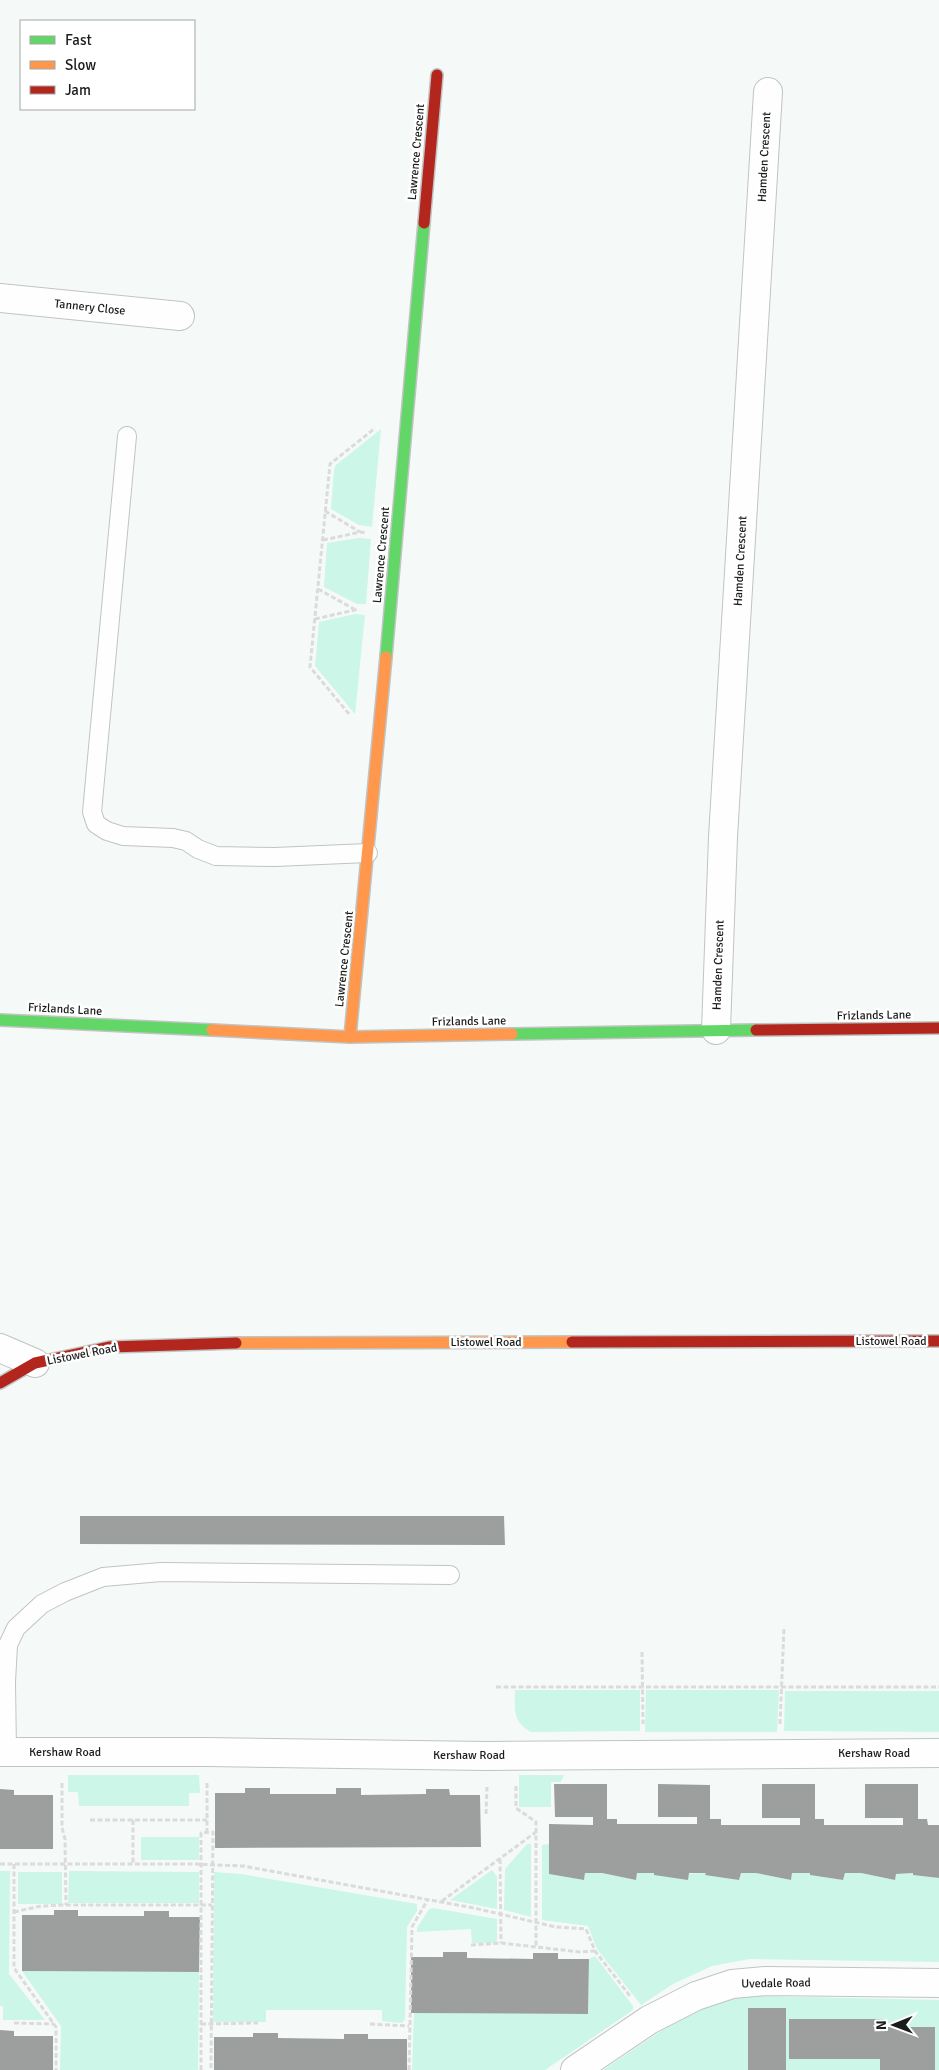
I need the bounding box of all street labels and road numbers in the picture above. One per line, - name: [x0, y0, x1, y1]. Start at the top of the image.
- street label: Lawrence Crescent: [405, 103, 428, 201]
- street label: Hamden Crescent: [755, 112, 774, 203]
- street label: Tannery Close: [54, 296, 126, 319]
- street label: Lawrence Crescent: [370, 506, 393, 604]
- street label: Hamden Crescent: [731, 516, 750, 607]
- street label: Lawrence Crescent: [332, 910, 357, 1008]
- street label: Hamden Crescent: [709, 920, 728, 1010]
- street label: Frizlands Lane: [27, 1000, 103, 1019]
- street label: Frizlands Lane: [837, 1007, 911, 1024]
- street label: Frizlands Lane: [432, 1013, 506, 1030]
- street label: Listowel Road: [855, 1334, 927, 1349]
- street label: Listowel Road: [450, 1335, 522, 1350]
- street label: Listowel Road: [46, 1340, 118, 1369]
- street label: Kershaw Road: [29, 1745, 101, 1760]
- street label: Kershaw Road: [838, 1746, 910, 1761]
- street label: Kershaw Road: [433, 1748, 505, 1763]
- street label: Uvedale Road: [741, 1975, 811, 1992]

